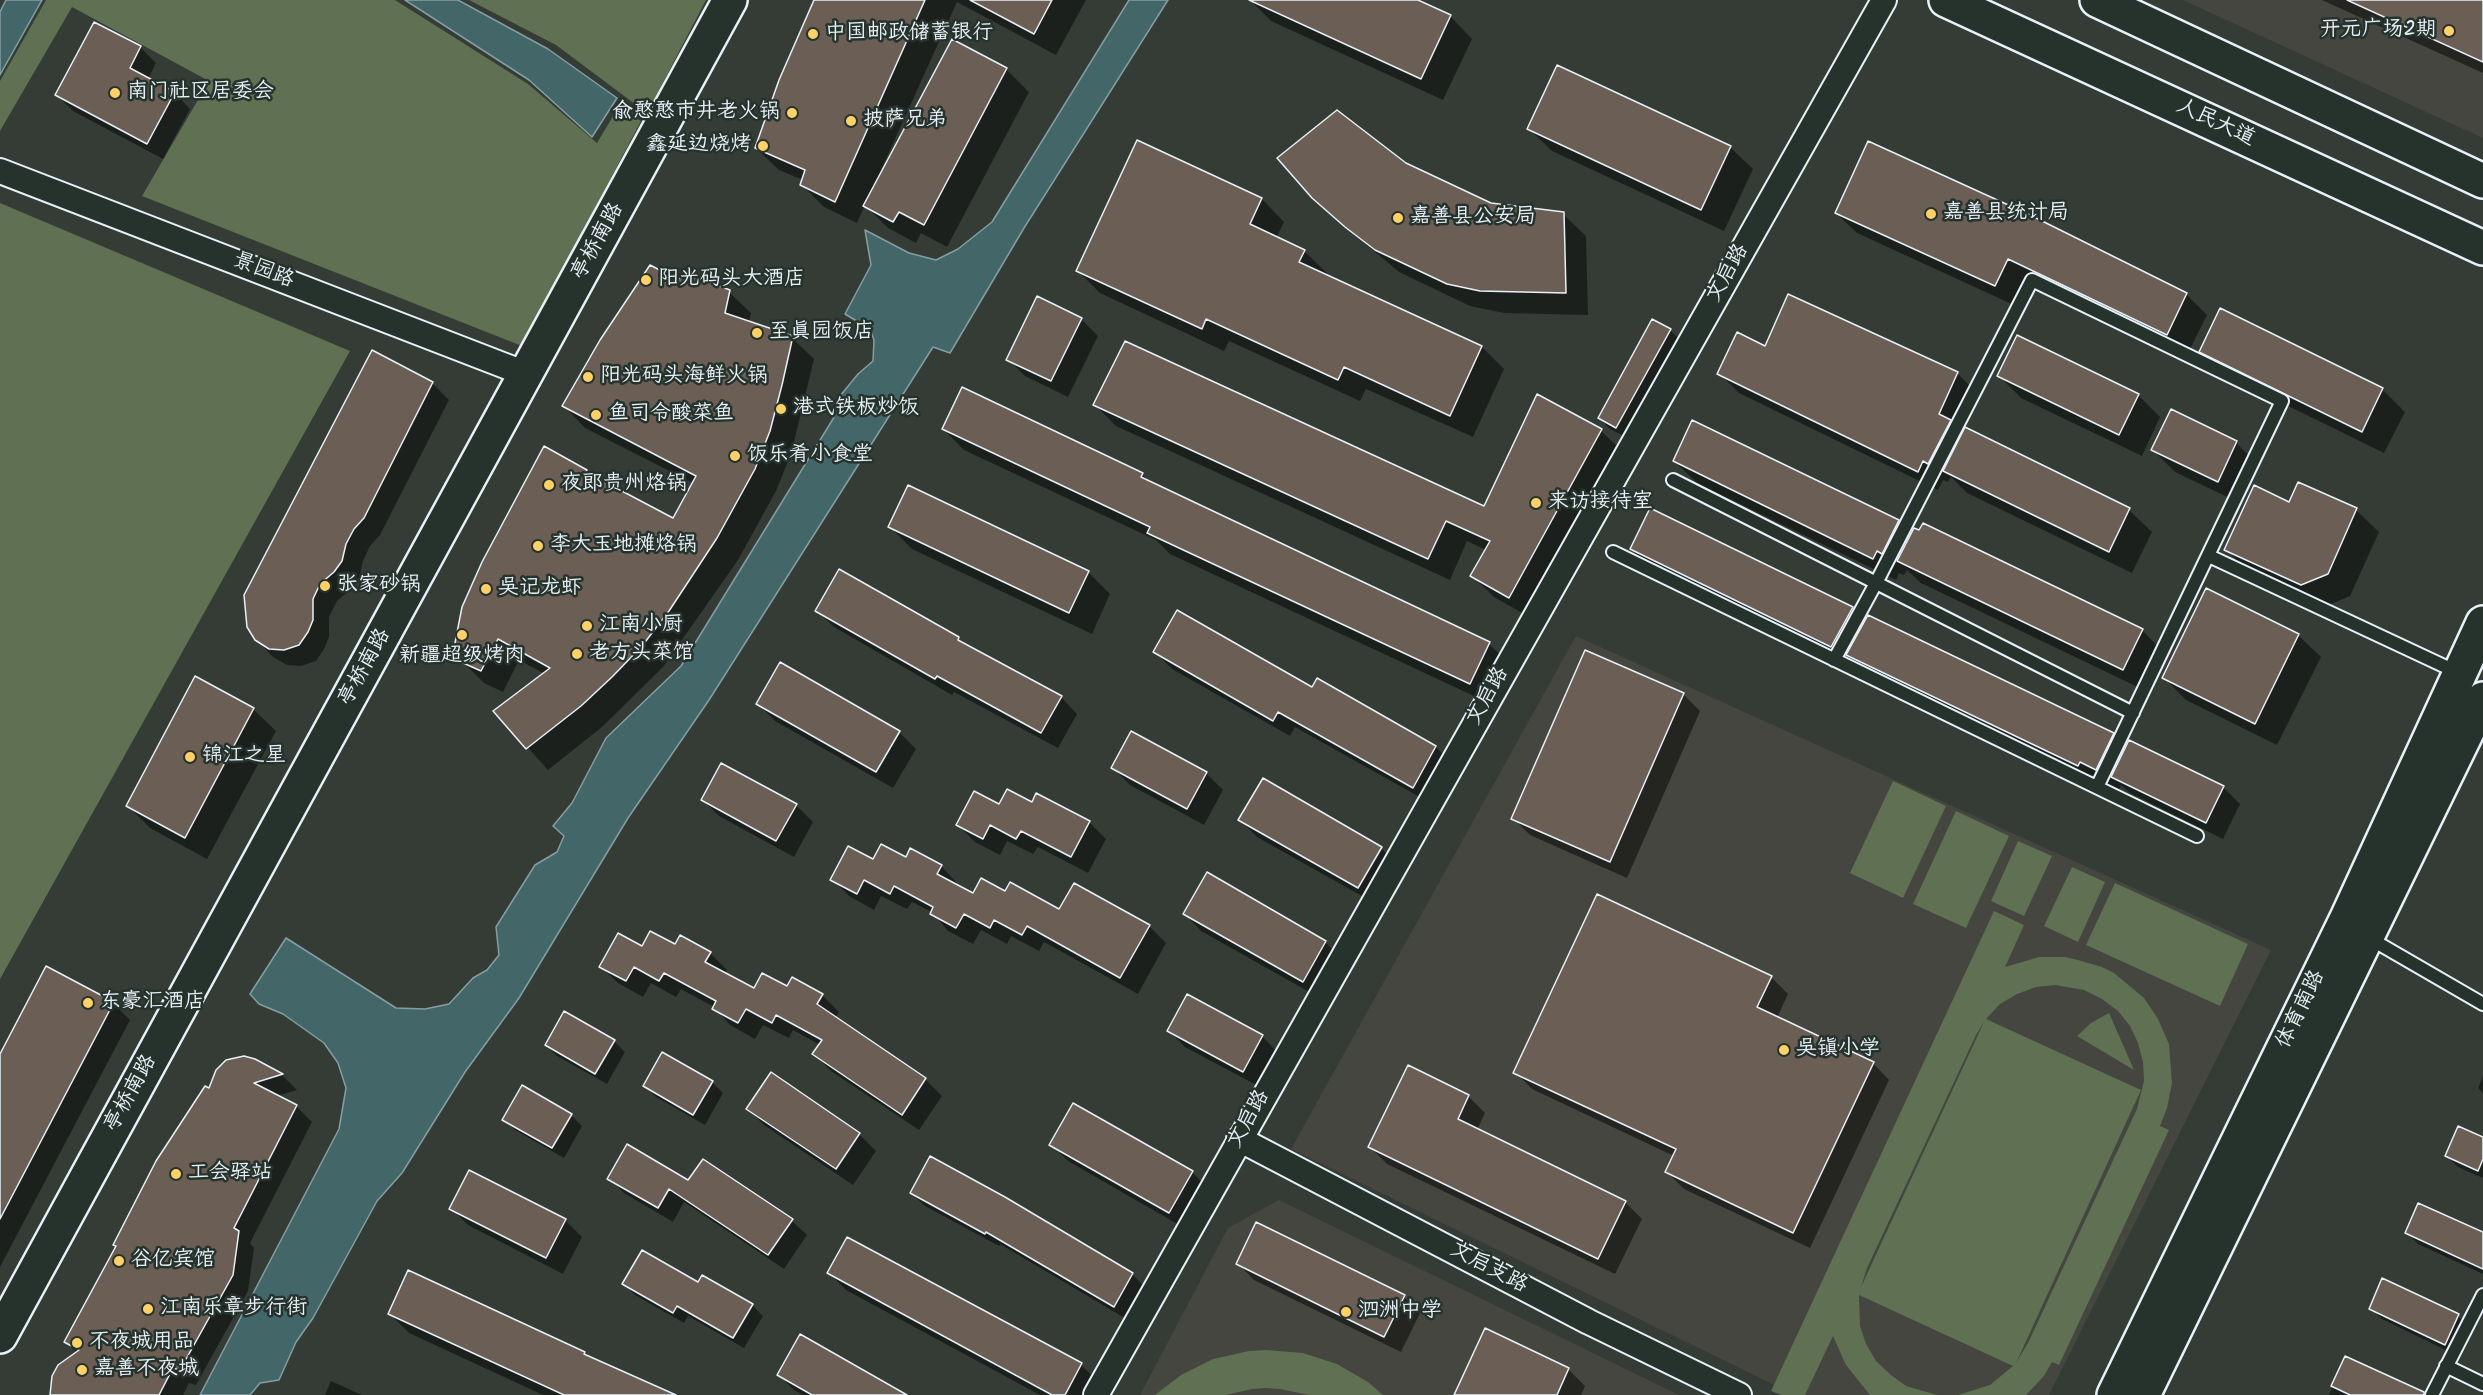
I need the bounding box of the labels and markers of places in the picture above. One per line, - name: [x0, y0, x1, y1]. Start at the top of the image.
- place label: 开元广场2期: [2320, 18, 2437, 44]
- place label: 中国邮政储蓄银行: [825, 21, 993, 47]
- marker: 开元广场2期: [2442, 24, 2456, 38]
- marker: 中国邮政储蓄银行: [806, 27, 820, 41]
- place label: 南门社区居委会: [127, 80, 274, 106]
- marker: 南门社区居委会: [108, 86, 122, 100]
- place label: 俞憨憨市井老火锅: [612, 100, 780, 126]
- marker: 俞憨憨市井老火锅: [785, 106, 799, 120]
- place label: 披萨兄弟: [863, 108, 947, 134]
- marker: 披萨兄弟: [844, 114, 858, 128]
- place label: 鑫延边烧烤: [646, 133, 751, 159]
- marker: 鑫延边烧烤: [756, 139, 770, 153]
- place label: 嘉善县统计局: [1943, 201, 2069, 227]
- place label: 嘉善县公安局: [1410, 205, 1536, 231]
- marker: 嘉善县统计局: [1924, 207, 1938, 221]
- marker: 嘉善县公安局: [1391, 211, 1405, 225]
- place label: 阳光码头大酒店: [658, 267, 805, 293]
- marker: 阳光码头大酒店: [639, 273, 653, 287]
- place label: 至真园饭店: [769, 320, 874, 346]
- marker: 至真园饭店: [750, 326, 764, 340]
- place label: 阳光码头海鲜火锅: [600, 364, 768, 390]
- marker: 阳光码头海鲜火锅: [581, 370, 595, 384]
- place label: 港式铁板炒饭: [793, 396, 919, 422]
- place label: 鱼司令酸菜鱼: [608, 402, 734, 428]
- marker: 港式铁板炒饭: [774, 402, 788, 416]
- marker: 鱼司令酸菜鱼: [589, 408, 603, 422]
- place label: 饭乐肴小食堂: [747, 443, 873, 469]
- marker: 饭乐肴小食堂: [728, 449, 742, 463]
- place label: 夜郎贵州烙锅: [561, 472, 687, 498]
- marker: 夜郎贵州烙锅: [542, 478, 556, 492]
- place label: 来访接待室: [1548, 490, 1653, 516]
- marker: 来访接待室: [1529, 496, 1543, 510]
- place label: 李大玉地摊烙锅: [550, 533, 697, 559]
- marker: 李大玉地摊烙锅: [531, 539, 545, 553]
- place label: 张家砂锅: [337, 573, 421, 599]
- place label: 吴记龙虾: [498, 576, 582, 602]
- marker: 张家砂锅: [318, 579, 332, 593]
- marker: 吴记龙虾: [479, 582, 493, 596]
- place label: 江南小厨: [599, 613, 683, 639]
- marker: 江南小厨: [580, 619, 594, 633]
- marker: 新疆超级烤肉: [455, 628, 469, 642]
- place label: 老方头菜馆: [589, 641, 694, 667]
- place label: 新疆超级烤肉: [399, 644, 525, 670]
- marker: 老方头菜馆: [570, 647, 584, 661]
- place label: 锦江之星: [202, 744, 286, 770]
- marker: 锦江之星: [183, 750, 197, 764]
- place label: 东豪汇酒店: [100, 990, 205, 1016]
- marker: 东豪汇酒店: [81, 996, 95, 1010]
- place label: 吴镇小学: [1796, 1037, 1880, 1063]
- marker: 吴镇小学: [1777, 1043, 1791, 1057]
- place label: 工会驿站: [188, 1161, 272, 1187]
- marker: 工会驿站: [169, 1167, 183, 1181]
- place label: 谷亿宾馆: [131, 1248, 215, 1274]
- marker: 谷亿宾馆: [112, 1254, 126, 1268]
- place label: 江南乐章步行街: [160, 1296, 307, 1322]
- place label: 泗洲中学: [1358, 1299, 1442, 1325]
- marker: 江南乐章步行街: [141, 1302, 155, 1316]
- marker: 泗洲中学: [1339, 1305, 1353, 1319]
- place label: 不夜城用品: [89, 1330, 194, 1356]
- marker: 不夜城用品: [70, 1336, 84, 1350]
- place label: 嘉善不夜城: [94, 1357, 199, 1383]
- marker: 嘉善不夜城: [75, 1363, 89, 1377]

